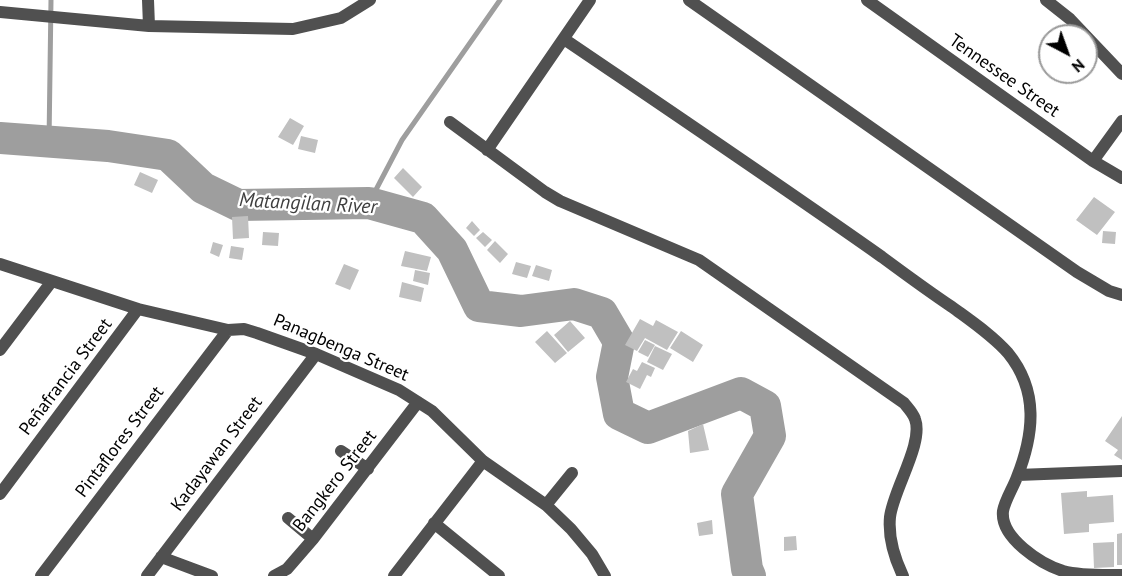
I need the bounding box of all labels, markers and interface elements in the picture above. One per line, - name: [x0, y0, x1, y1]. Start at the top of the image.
- north arrow: [1038, 24, 1098, 84]
- street label: Tennessee Street: [945, 30, 1063, 122]
- text: N: [1068, 55, 1089, 77]
- water label: Matangilan River: [238, 188, 378, 220]
- street label: Panagbenga Street: [270, 310, 412, 386]
- street label: Peñafrancia Street: [15, 314, 117, 440]
- street label: Pintaflores Street: [71, 382, 169, 502]
- street label: Kadayawan Street: [167, 392, 267, 516]
- street label: Bangkero Street: [289, 426, 381, 536]

